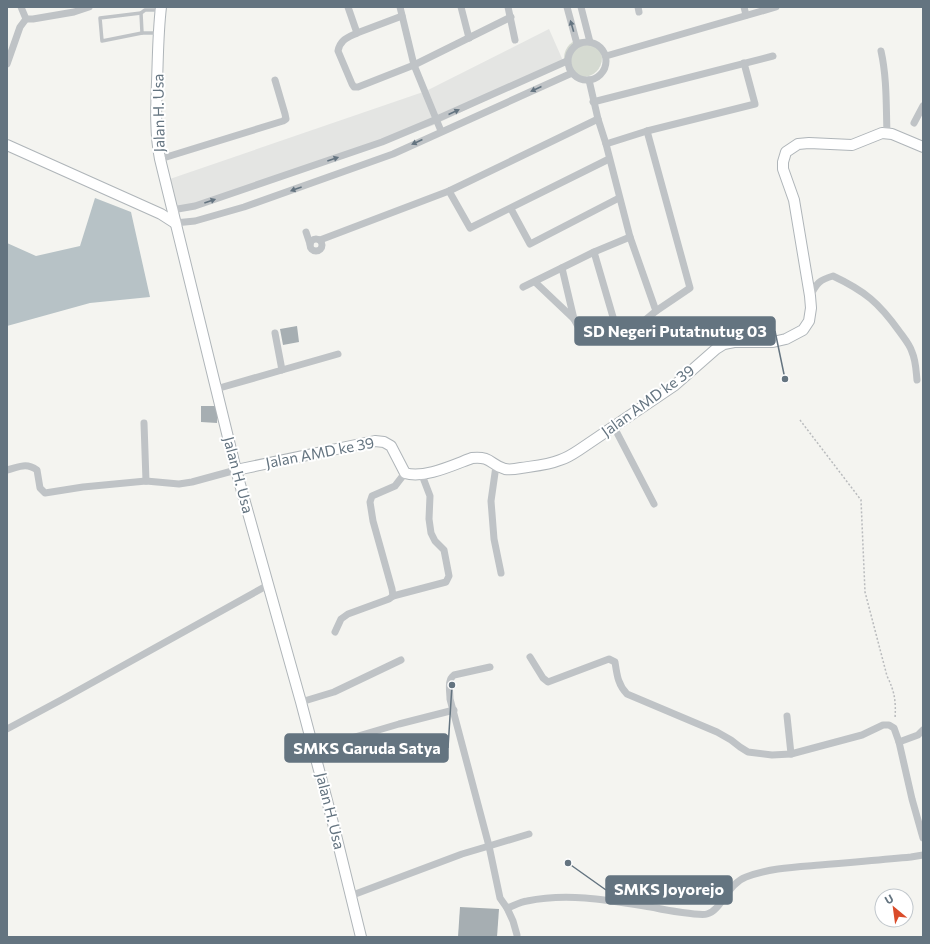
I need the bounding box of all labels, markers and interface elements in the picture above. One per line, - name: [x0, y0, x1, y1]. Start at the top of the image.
- one-way arrow: [569, 19, 575, 31]
- street label: Jalan H. Usa: [148, 74, 168, 152]
- one-way arrow: [530, 86, 542, 92]
- one-way arrow: [448, 109, 460, 115]
- one-way arrow: [412, 139, 423, 145]
- one-way arrow: [327, 155, 339, 161]
- one-way arrow: [290, 186, 302, 192]
- one-way arrow: [204, 197, 216, 203]
- callout: SD Negeri Putatnutug 03: [575, 317, 775, 345]
- text: SD Negeri Putatnutug 03: [583, 321, 767, 340]
- street label: Jalan AMD ke 39: [598, 361, 697, 440]
- street label: Jalan AMD ke 39: [264, 433, 376, 471]
- street label: Jalan H. Usa: [220, 434, 258, 515]
- callout: SMKS Garuda Satya: [285, 734, 448, 762]
- text: SMKS Garuda Satya: [293, 738, 441, 757]
- street label: Jalan H. Usa: [313, 770, 349, 851]
- callout: SMKS Joyorejo: [606, 876, 732, 904]
- text: SMKS Joyorejo: [614, 879, 724, 898]
- north arrow: [874, 888, 914, 928]
- text: U: [882, 891, 896, 906]

